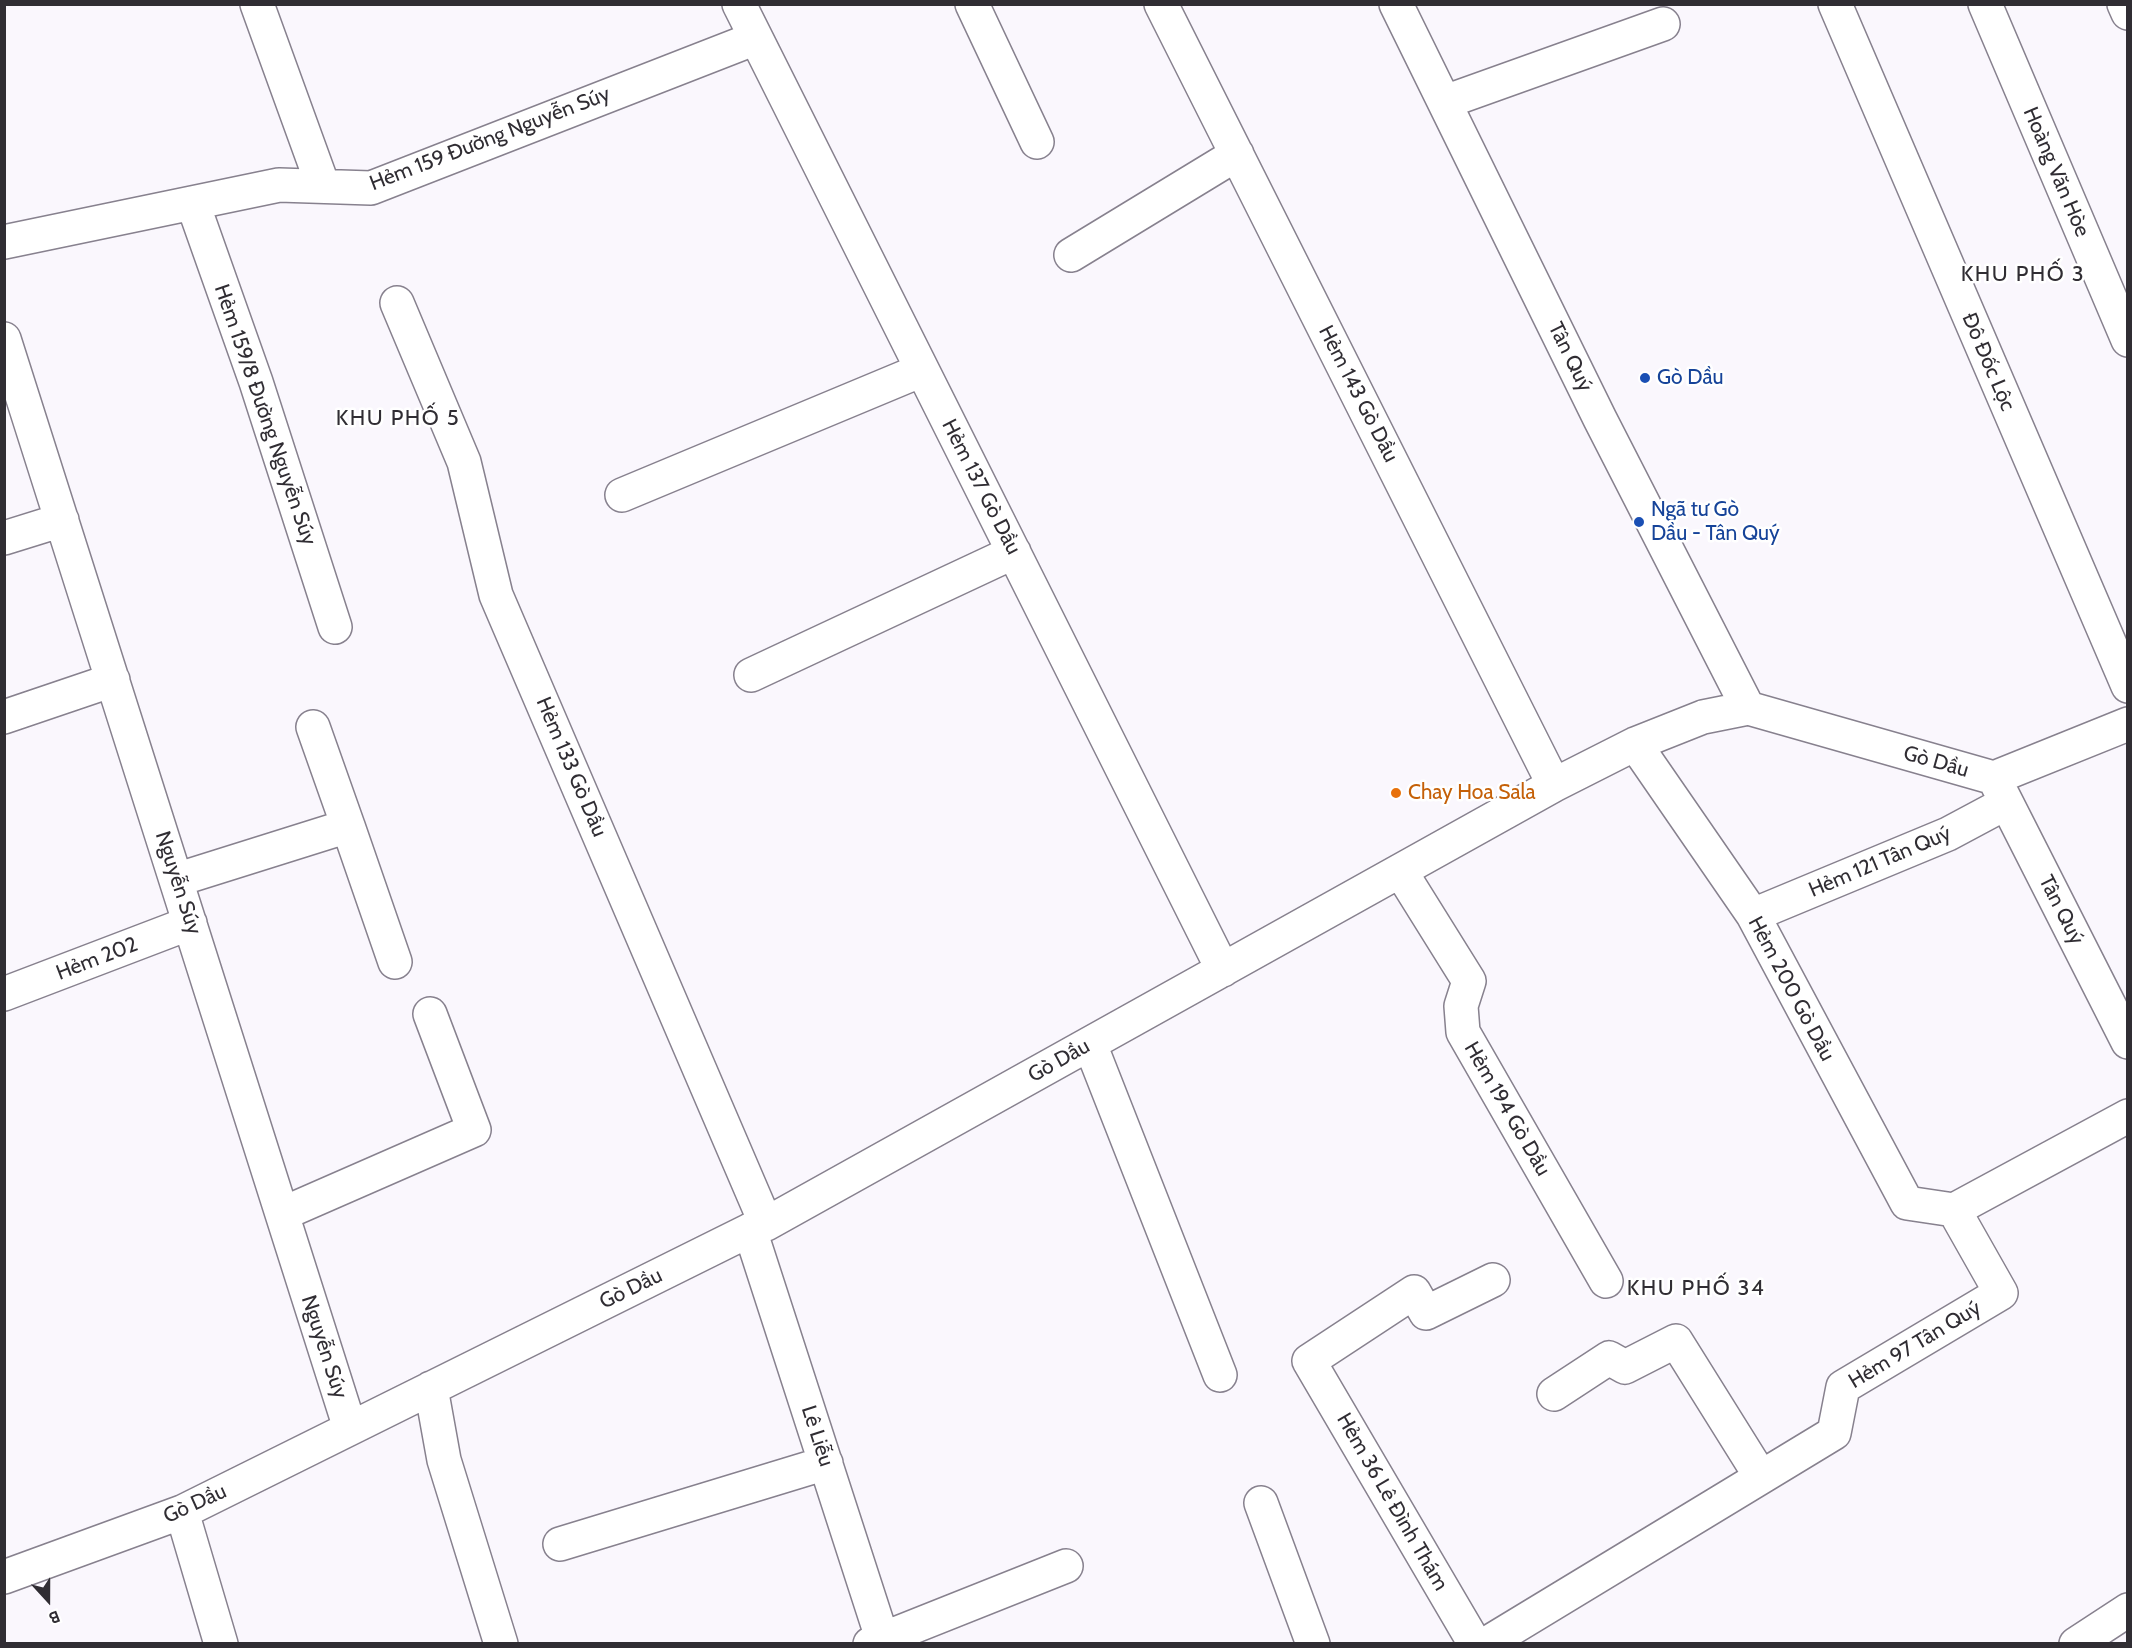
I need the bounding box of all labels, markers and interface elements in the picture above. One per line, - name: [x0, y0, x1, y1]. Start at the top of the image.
- street label: Hẻm 159 Đường Nguyễn Súy: [366, 81, 614, 197]
- street label: Hoàng Văn Hòe: [2017, 103, 2095, 241]
- district label: KHU PHỐ 3: [1961, 262, 2085, 288]
- street label: Hẻm 159/8 Đường Nguyễn Súy: [208, 281, 322, 549]
- street label: Đô Đốc Lộc: [1956, 309, 2020, 415]
- street label: Tân Quý: [1542, 318, 1598, 396]
- street label: Hẻm 143 Gò Dầu: [1313, 321, 1403, 467]
- place label: Gò Dầu: [1657, 365, 1723, 391]
- marker: Gò Dầu: [1638, 371, 1652, 385]
- district label: KHU PHỐ 5: [336, 406, 460, 432]
- street label: Hẻm 137 Gò Dầu: [936, 415, 1026, 559]
- place label: Ngã tư Gò Dầu - Tân Quý: [1651, 497, 1780, 547]
- marker: Ngã tư Gò Dầu - Tân Quý: [1632, 515, 1646, 529]
- street label: Hẻm 133 Gò Dầu: [530, 693, 612, 841]
- street label: Gò Dầu: [1901, 741, 1971, 783]
- place label: Chay Hoa Sala: [1408, 780, 1536, 806]
- marker: Chay Hoa Sala: [1389, 786, 1403, 800]
- street label: Hẻm 121 Tân Quý: [1805, 821, 1955, 903]
- street label: Nguyễn Súy: [149, 828, 207, 938]
- street label: Tân Quý: [2033, 871, 2089, 949]
- street label: Hẻm 200 Gò Dầu: [1742, 912, 1840, 1066]
- street label: Hẻm 202: [53, 932, 141, 986]
- street label: Gò Dầu: [1024, 1034, 1094, 1088]
- street label: Hẻm 194 Gò Dầu: [1458, 1038, 1556, 1180]
- street label: Gò Dầu: [596, 1263, 666, 1315]
- district label: KHU PHỐ 34: [1627, 1276, 1765, 1302]
- street label: Nguyễn Súy: [295, 1292, 353, 1402]
- street label: Hẻm 97 Tân Quý: [1844, 1296, 1986, 1394]
- street label: Lê Liễu: [795, 1402, 839, 1470]
- street label: Hẻm 36 Lê Đình Thám: [1331, 1409, 1453, 1595]
- street label: Gò Dầu: [160, 1479, 230, 1529]
- north arrow: [18, 1570, 78, 1630]
- text: B: [47, 1607, 63, 1628]

